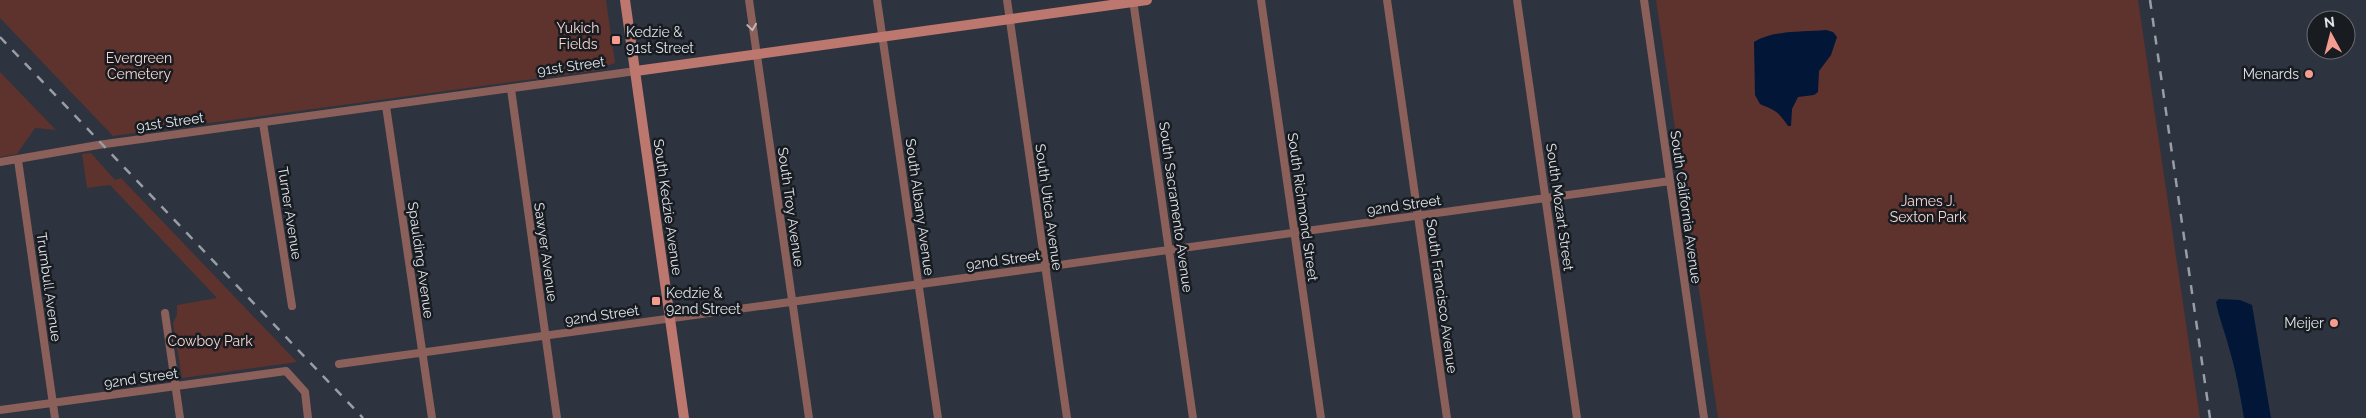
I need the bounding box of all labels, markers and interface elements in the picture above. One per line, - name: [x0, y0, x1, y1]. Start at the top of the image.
- north arrow: [2306, 10, 2356, 60]
- text: N: [2323, 14, 2336, 31]
- park label: Yukich Fields: [557, 20, 599, 52]
- one-way arrow: [747, 23, 757, 31]
- place label: Kedzie & 91st Street: [626, 24, 694, 56]
- marker: Kedzie & 91st Street: [610, 34, 622, 46]
- park label: Evergreen Cemetery: [106, 50, 172, 82]
- street label: 91st Street: [536, 53, 606, 79]
- place label: Menards: [2243, 66, 2299, 82]
- marker: Menards: [2303, 68, 2315, 80]
- street label: 91st Street: [135, 109, 205, 135]
- street label: South Sacramento Avenue: [1156, 121, 1196, 293]
- street label: South California Avenue: [1667, 129, 1705, 285]
- street label: South Richmond Street: [1285, 132, 1321, 283]
- street label: South Albany Avenue: [902, 137, 938, 277]
- street label: South Kedzie Avenue: [651, 138, 685, 276]
- street label: South Mozart Street: [1543, 142, 1577, 272]
- street label: South Utica Avenue: [1032, 143, 1066, 271]
- street label: South Troy Avenue: [775, 146, 807, 268]
- street label: Turner Avenue: [275, 165, 305, 261]
- street label: 92nd Street: [1366, 192, 1442, 218]
- park label: James J. Sexton Park: [1890, 193, 1967, 225]
- street label: Spaulding Avenue: [405, 201, 437, 319]
- street label: Sawyer Avenue: [531, 202, 561, 302]
- street label: South Francisco Avenue: [1423, 218, 1461, 374]
- street label: Trumbull Avenue: [33, 232, 65, 342]
- street label: 92nd Street: [965, 247, 1041, 273]
- place label: Kedzie & 92nd Street: [666, 285, 741, 317]
- marker: Kedzie & 92nd Street: [650, 295, 662, 307]
- street label: 92nd Street: [564, 302, 640, 328]
- place label: Meijer: [2284, 315, 2324, 331]
- marker: Meijer: [2328, 317, 2340, 329]
- park label: Cowboy Park: [167, 333, 253, 349]
- street label: 92nd Street: [103, 365, 179, 391]

